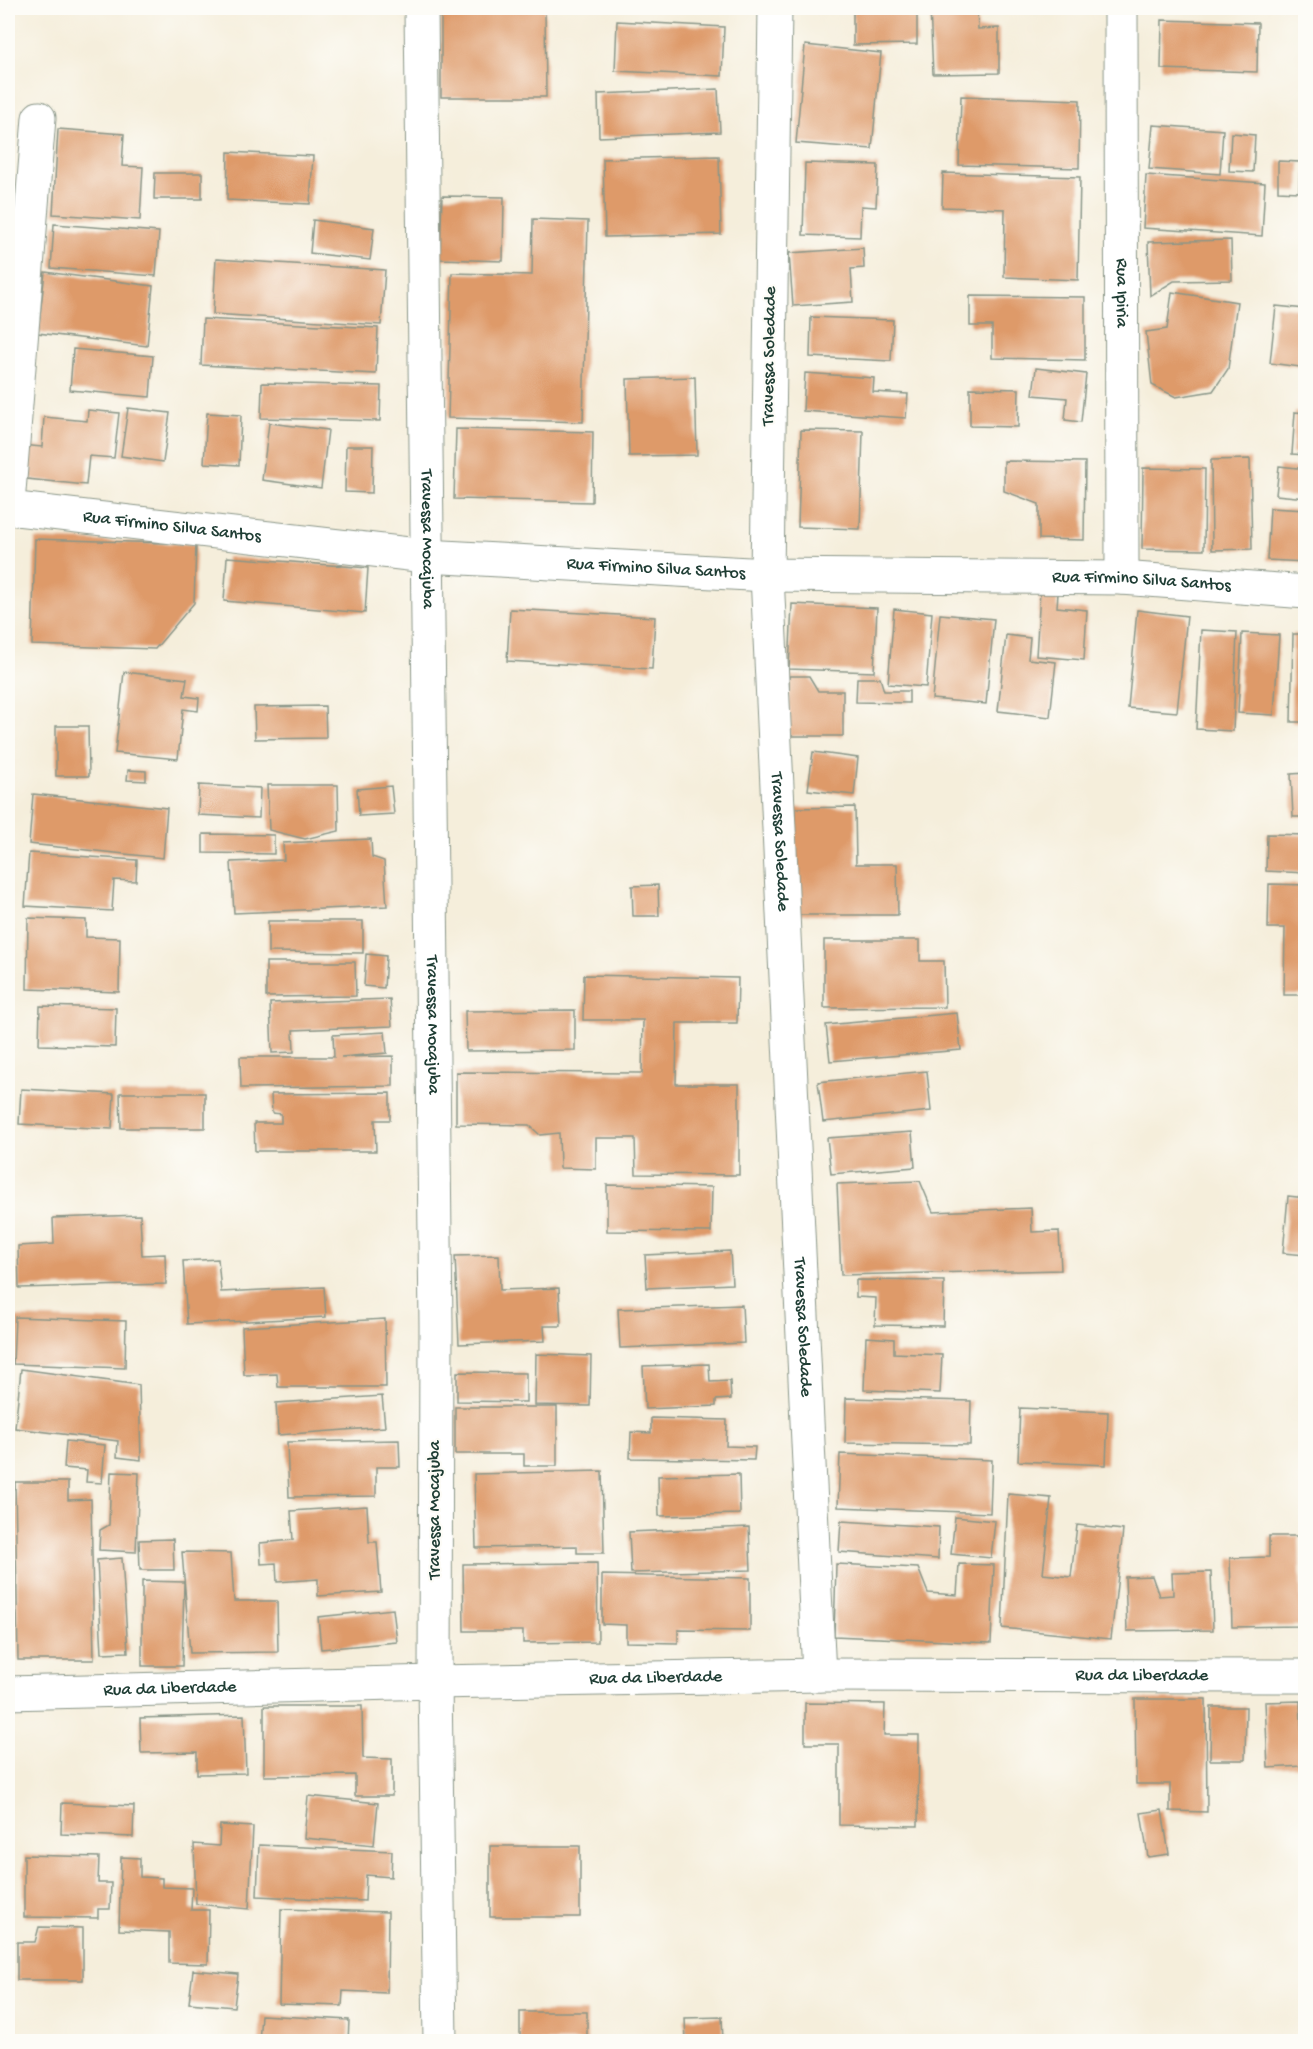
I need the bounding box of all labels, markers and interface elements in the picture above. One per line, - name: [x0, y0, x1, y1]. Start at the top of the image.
- street label: Rua Ipiria: [1111, 258, 1132, 329]
- street label: Travessa Soledade: [758, 285, 782, 427]
- street label: Travessa Mocajuba: [416, 468, 438, 610]
- street label: Rua Firmino Silva Santos: [82, 506, 264, 548]
- street label: Rua Firmino Silva Santos: [566, 553, 747, 584]
- street label: Rua Firmino Silva Santos: [1052, 567, 1233, 597]
- street label: Travessa Soledade: [766, 771, 793, 912]
- street label: Travessa Mocajuba: [421, 954, 444, 1096]
- street label: Travessa Soledade: [789, 1256, 816, 1398]
- street label: Travessa Mocajuba: [425, 1439, 446, 1581]
- street label: Rua da Liberdade: [1075, 1665, 1209, 1686]
- street label: Rua da Liberdade: [589, 1666, 723, 1690]
- street label: Rua da Liberdade: [103, 1677, 237, 1701]

